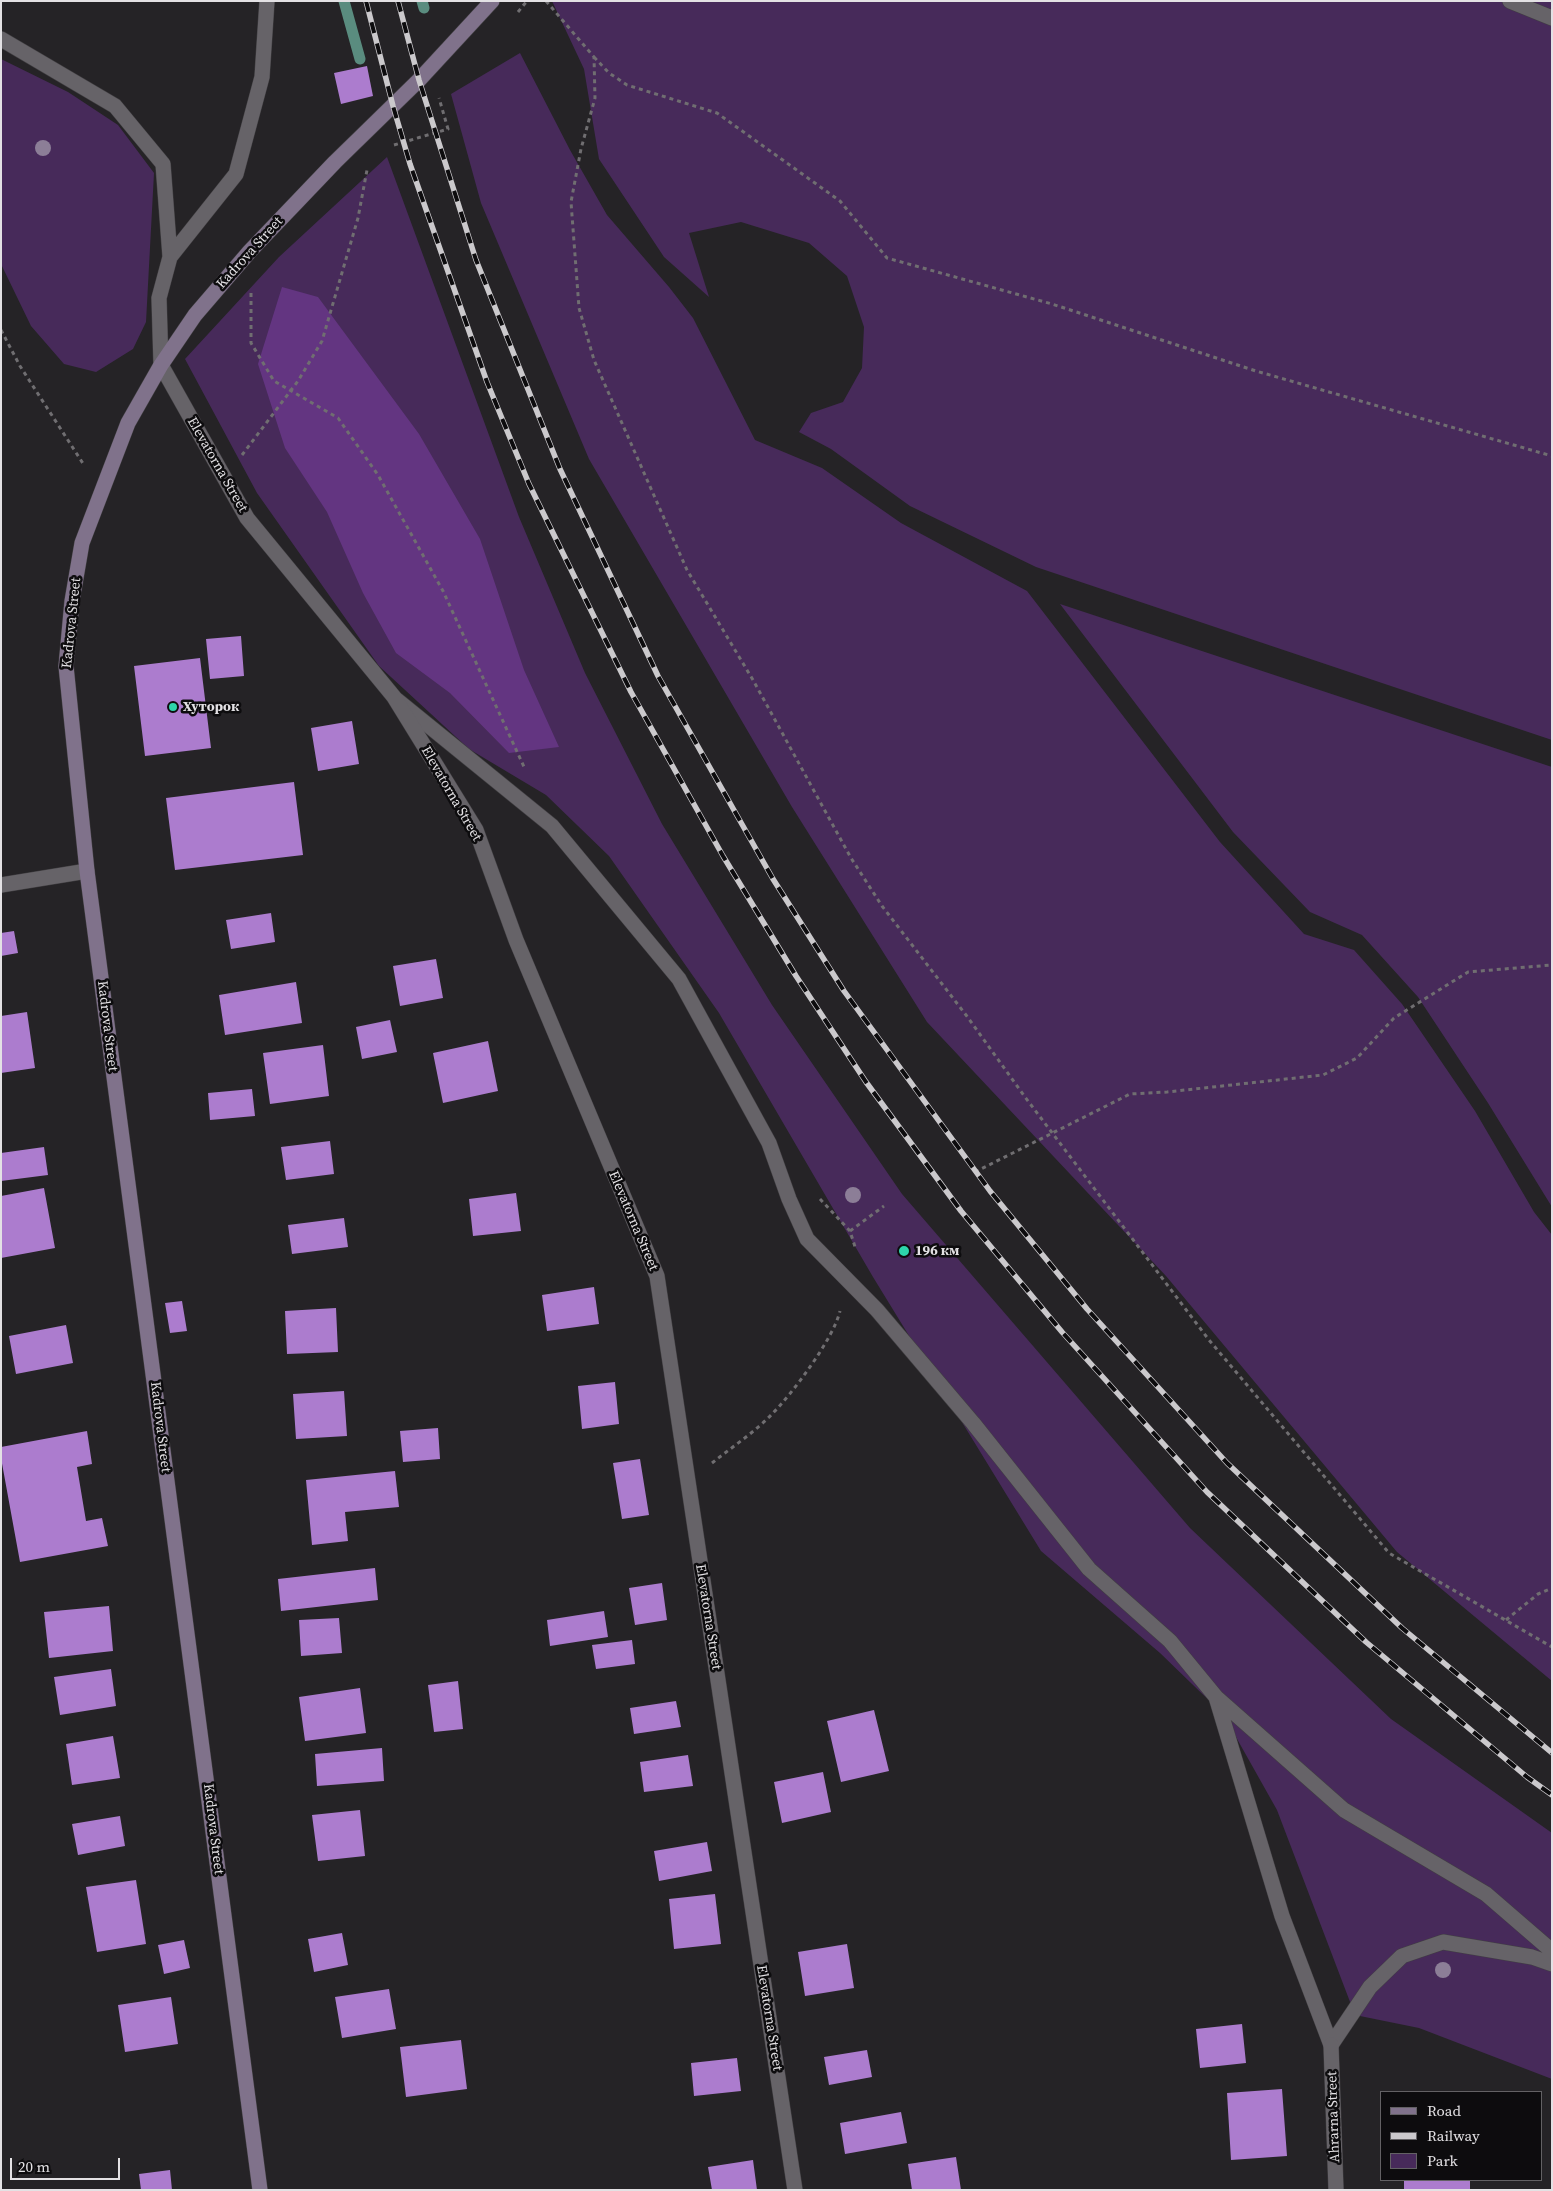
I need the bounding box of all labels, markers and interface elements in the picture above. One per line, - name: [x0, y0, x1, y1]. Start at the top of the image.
- street label: Kadrova Street: [213, 214, 287, 292]
- street label: Elevatorna Street: [183, 415, 251, 515]
- street label: Kadrova Street: [59, 577, 85, 669]
- place label: Хуторок: [183, 699, 239, 715]
- marker: Хуторок: [167, 701, 179, 713]
- street label: Elevatorna Street: [417, 744, 485, 844]
- street label: Kadrova Street: [93, 980, 121, 1072]
- street label: Elevatorna Street: [604, 1169, 662, 1273]
- place label: 196 км: [915, 1243, 959, 1259]
- marker: 196 км: [897, 1244, 911, 1258]
- street label: Kadrova Street: [146, 1381, 174, 1473]
- street label: Elevatorna Street: [691, 1563, 725, 1671]
- street label: Kadrova Street: [199, 1783, 227, 1875]
- street label: Elevatorna Street: [752, 1964, 786, 2072]
- street label: Ahrarna Street: [1324, 2071, 1344, 2163]
- legend: [1380, 2091, 1543, 2181]
- text: Road: [1427, 2100, 1461, 2121]
- text: Railway: [1427, 2125, 1480, 2146]
- scale bar: [12, 2148, 122, 2180]
- text: Park: [1427, 2150, 1458, 2171]
- text: 20 m: [18, 2156, 50, 2177]

